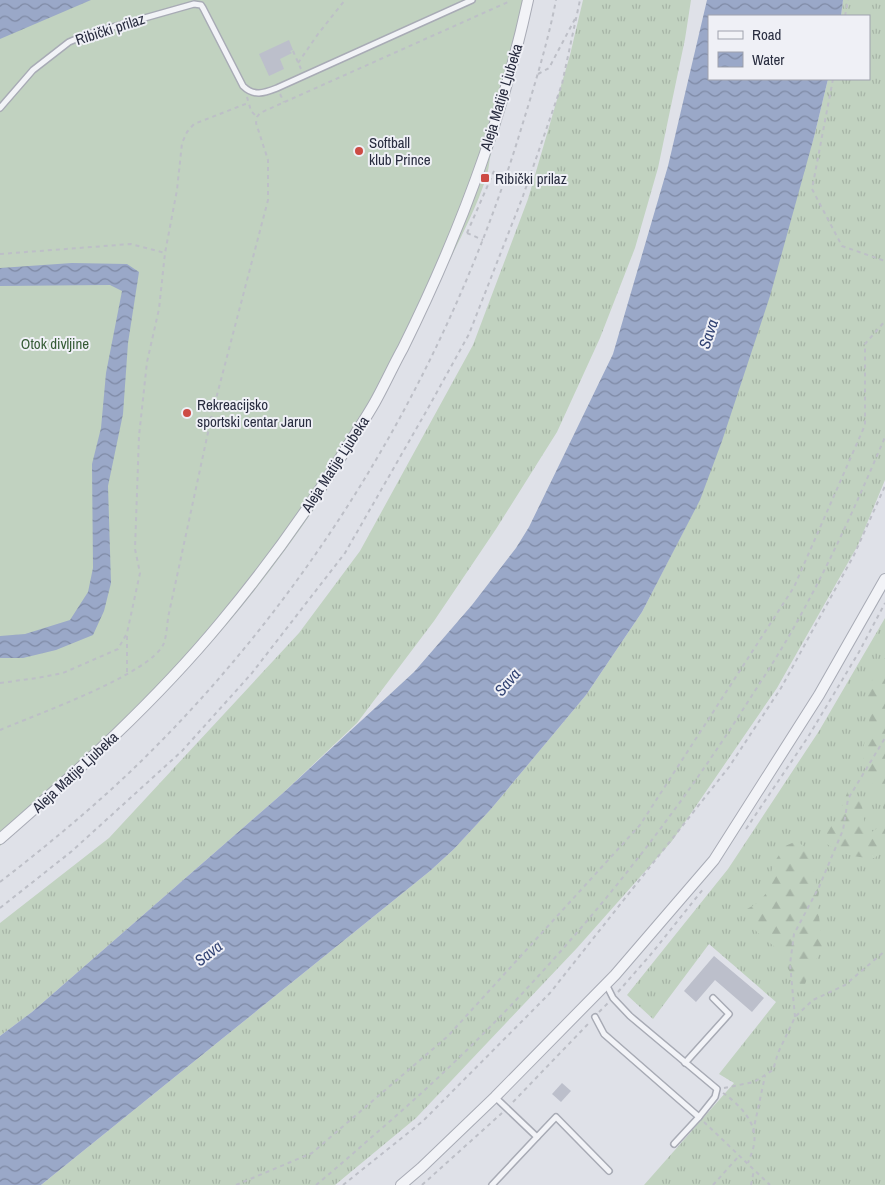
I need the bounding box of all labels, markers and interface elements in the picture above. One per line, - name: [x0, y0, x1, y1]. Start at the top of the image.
- street label: Ribički prilaz: [73, 8, 147, 50]
- legend: [708, 15, 870, 80]
- text: Road: [752, 24, 781, 45]
- street label: Aleja Matije Ljubeka: [474, 41, 527, 154]
- text: Water: [752, 49, 784, 70]
- place label: Softball klub Prince: [369, 132, 431, 170]
- marker: Softball klub Prince: [353, 145, 365, 157]
- place label: Ribički prilaz: [495, 168, 567, 189]
- marker: Ribički prilaz: [479, 172, 491, 184]
- water label: Sava: [693, 316, 723, 352]
- park label: Otok divljine: [21, 333, 89, 354]
- place label: Rekreacijsko sportski centar Jarun: [197, 394, 312, 432]
- marker: Rekreacijsko sportski centar Jarun: [181, 407, 193, 419]
- street label: Aleja Matije Ljubeka: [295, 412, 374, 517]
- water label: Sava: [489, 663, 525, 701]
- street label: Aleja Matije Ljubeka: [27, 726, 123, 818]
- water label: Sava: [189, 935, 227, 971]

